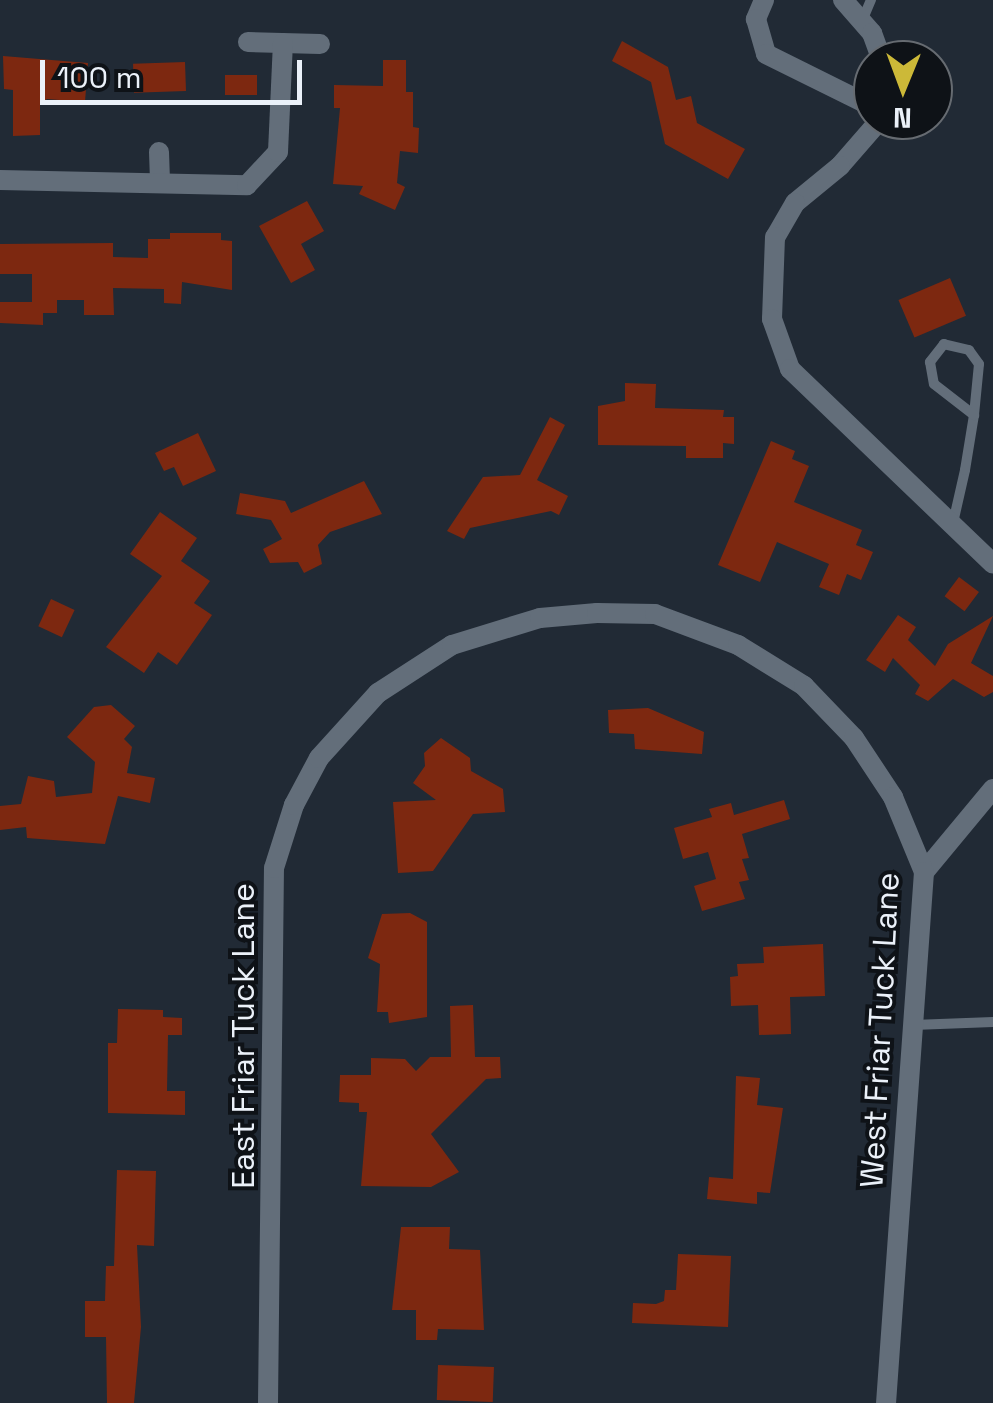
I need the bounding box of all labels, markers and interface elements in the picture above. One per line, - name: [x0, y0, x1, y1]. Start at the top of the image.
- scale bar: [45, 40, 308, 102]
- north arrow: [853, 40, 953, 140]
- text: 100 m: [57, 58, 142, 97]
- text: N: [893, 100, 912, 136]
- street label: West Friar Tuck Lane: [853, 871, 907, 1189]
- street label: East Friar Tuck Lane: [224, 883, 262, 1189]

